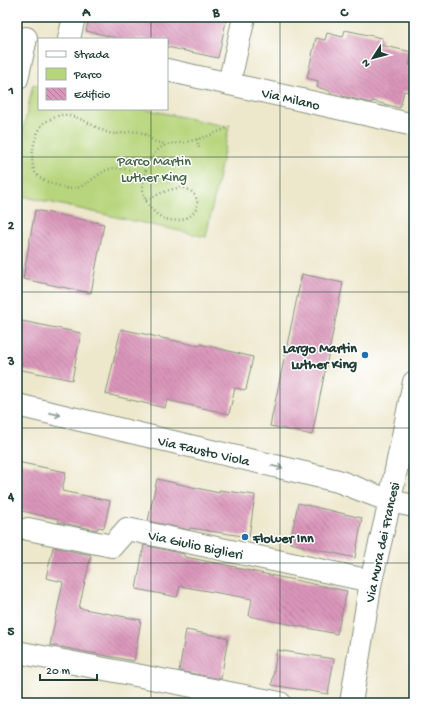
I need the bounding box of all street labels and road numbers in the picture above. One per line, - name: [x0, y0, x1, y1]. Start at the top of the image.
- street label: Via Milano: [259, 85, 321, 115]
- street label: Via Fausto Viola: [155, 433, 252, 472]
- street label: Via Mura dei Francesi: [362, 481, 405, 605]
- street label: Via Giulio Biglieri: [146, 528, 244, 565]

